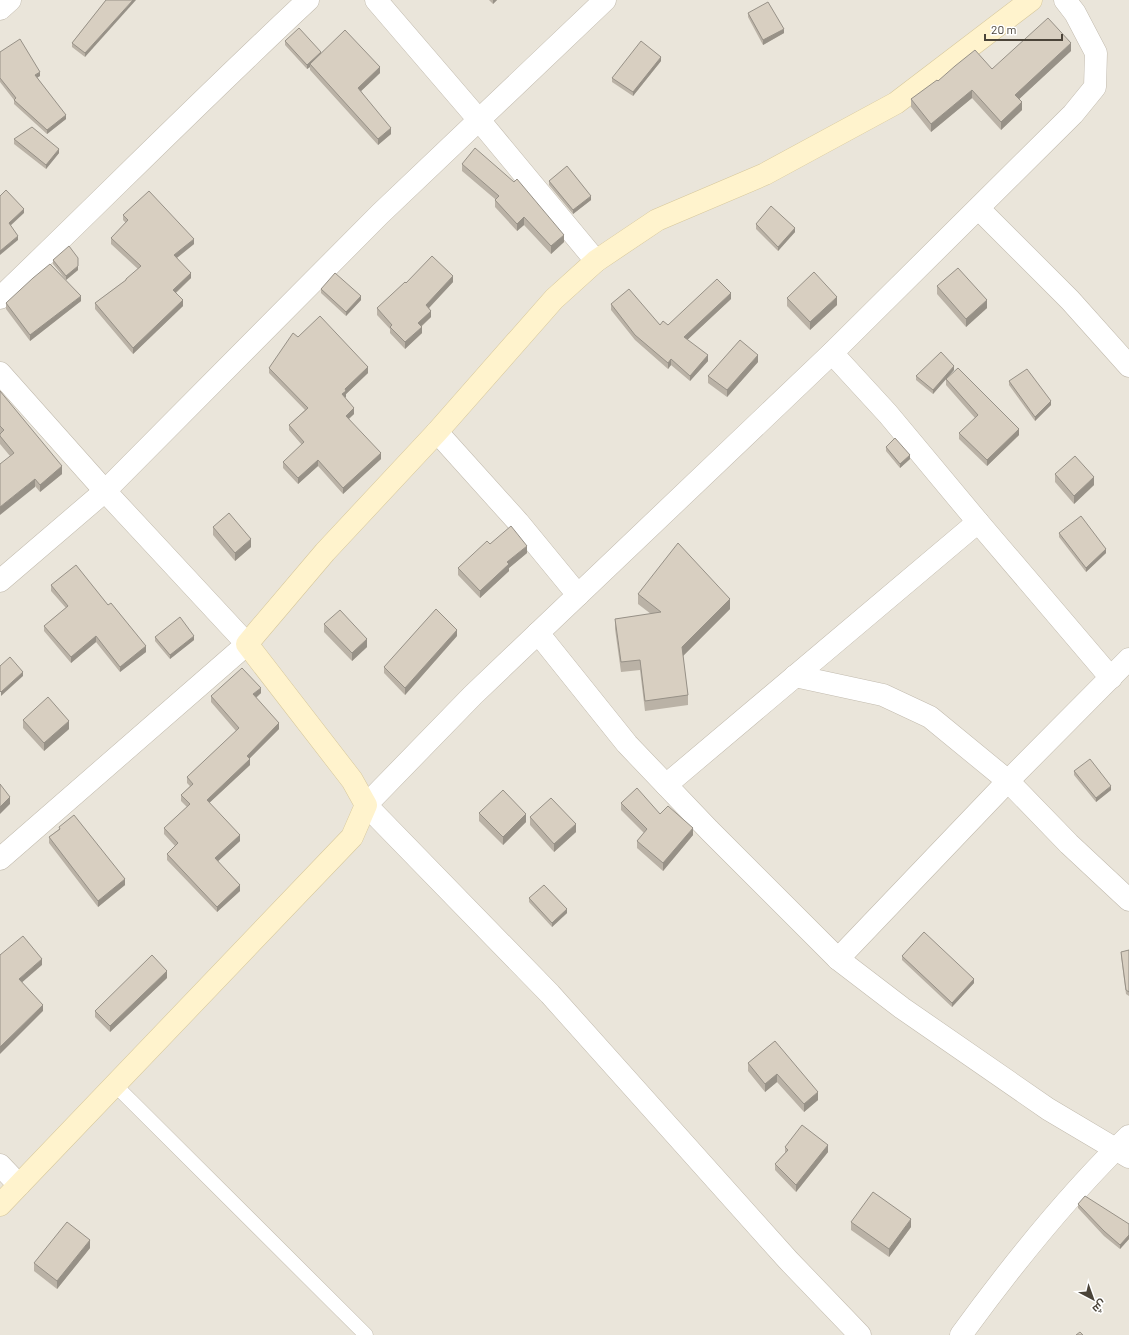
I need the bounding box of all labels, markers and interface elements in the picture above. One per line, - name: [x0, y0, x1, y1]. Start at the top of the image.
- scale bar: [985, 16, 1062, 42]
- text: 20 m: [991, 22, 1017, 36]
- north arrow: [1073, 1279, 1113, 1319]
- text: ش: [1090, 1297, 1109, 1316]

